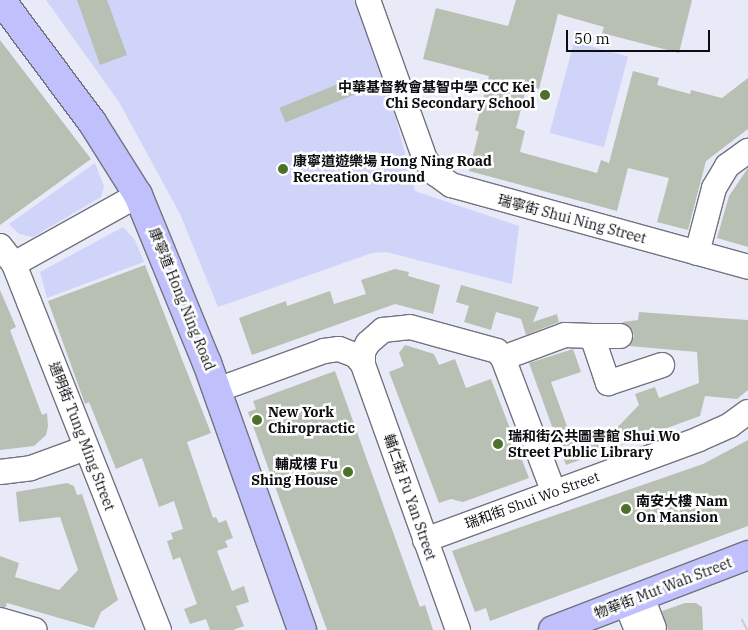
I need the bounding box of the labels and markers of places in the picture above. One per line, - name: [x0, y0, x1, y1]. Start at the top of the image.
- place label: 中華基督教會基智中學 CCC Kei Chi Secondary School: [338, 79, 535, 111]
- marker: 中華基督教會基智中學 CCC Kei Chi Secondary School: [539, 89, 551, 101]
- place label: 康寧道遊樂場 Hong Ning Road Recreation Ground: [293, 153, 492, 186]
- marker: 康寧道遊樂場 Hong Ning Road Recreation Ground: [277, 163, 289, 175]
- place label: New York Chiropractic: [268, 404, 355, 437]
- marker: New York Chiropractic: [250, 413, 264, 427]
- place label: 瑞和街公共圖書館 Shui Wo Street Public Library: [508, 428, 680, 461]
- marker: 瑞和街公共圖書館 Shui Wo Street Public Library: [492, 438, 504, 450]
- place label: 輔成樓 Fu Shing House: [251, 456, 338, 488]
- marker: 輔成樓 Fu Shing House: [342, 466, 354, 478]
- place label: 南安大樓 Nam On Mansion: [636, 493, 728, 526]
- marker: 南安大樓 Nam On Mansion: [620, 503, 632, 515]

